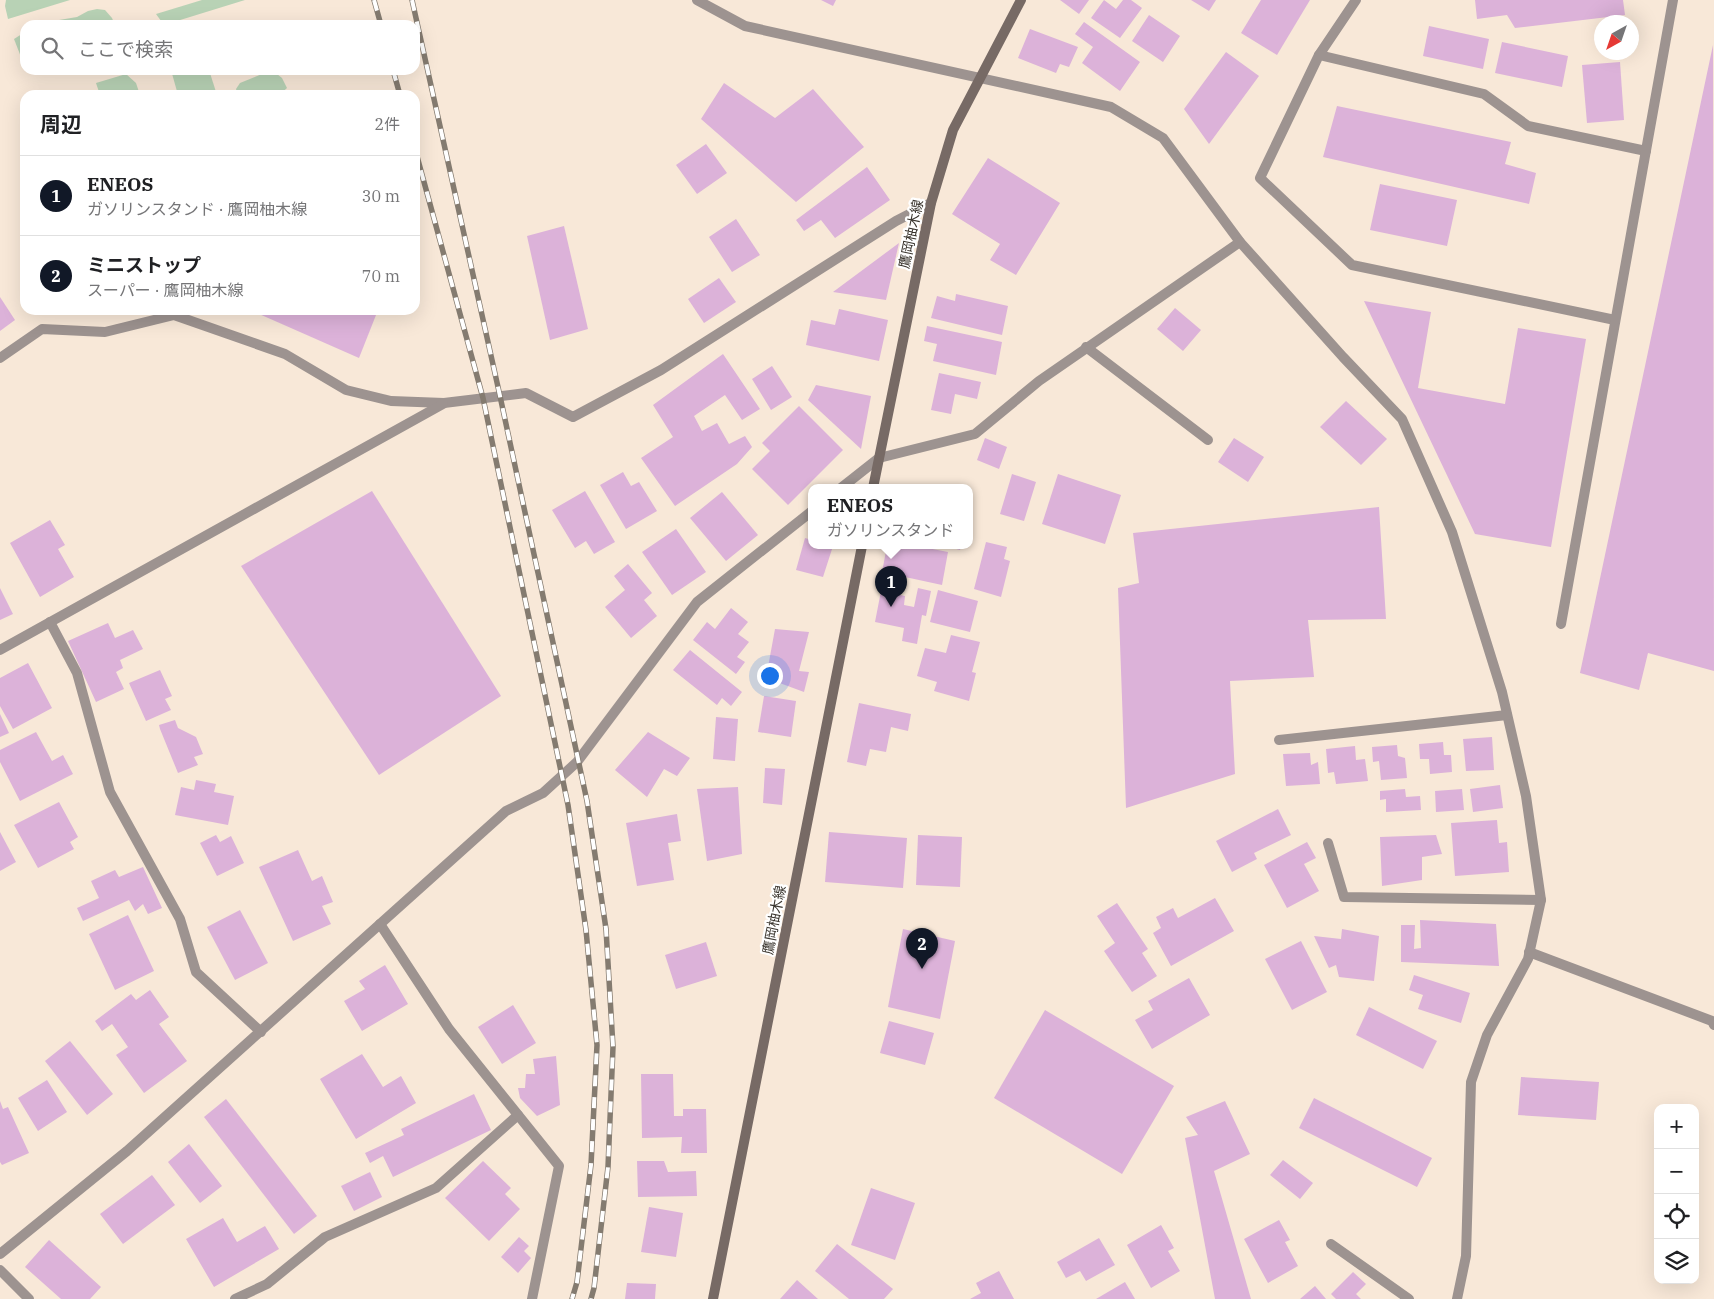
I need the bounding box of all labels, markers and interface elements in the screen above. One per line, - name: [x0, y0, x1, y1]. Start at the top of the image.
- north arrow: [1594, 15, 1639, 60]
- search box: [20, 20, 420, 75]
- icon: search: [38, 34, 66, 62]
- text: ここで検索: [78, 37, 173, 61]
- text: 周辺: [40, 110, 82, 138]
- text: 2件: [374, 114, 400, 134]
- text: ENEOS: [87, 172, 153, 196]
- text: 1: [51, 186, 61, 206]
- text: 30 m: [362, 186, 400, 206]
- street label: 鷹岡柚木線: [895, 198, 927, 270]
- text: ガソリンスタンド · 鷹岡柚木線: [87, 199, 307, 219]
- text: ミニストップ: [87, 253, 201, 277]
- text: 2: [51, 266, 61, 286]
- text: 70 m: [362, 266, 400, 286]
- text: スーパー · 鷹岡柚木線: [87, 280, 243, 300]
- popup: [808, 484, 973, 549]
- text: ENEOS: [827, 493, 893, 517]
- text: ガソリンスタンド: [827, 520, 954, 540]
- pin: 1: [875, 566, 907, 607]
- your location: [757, 663, 783, 689]
- street label: 鷹岡柚木線: [758, 884, 790, 956]
- pin: 2: [906, 928, 938, 969]
- map controls: [1654, 1104, 1699, 1284]
- button: +: [1654, 1104, 1699, 1149]
- button: −: [1654, 1149, 1699, 1194]
- button: locate: [1654, 1194, 1699, 1239]
- button: layers: [1654, 1239, 1699, 1284]

